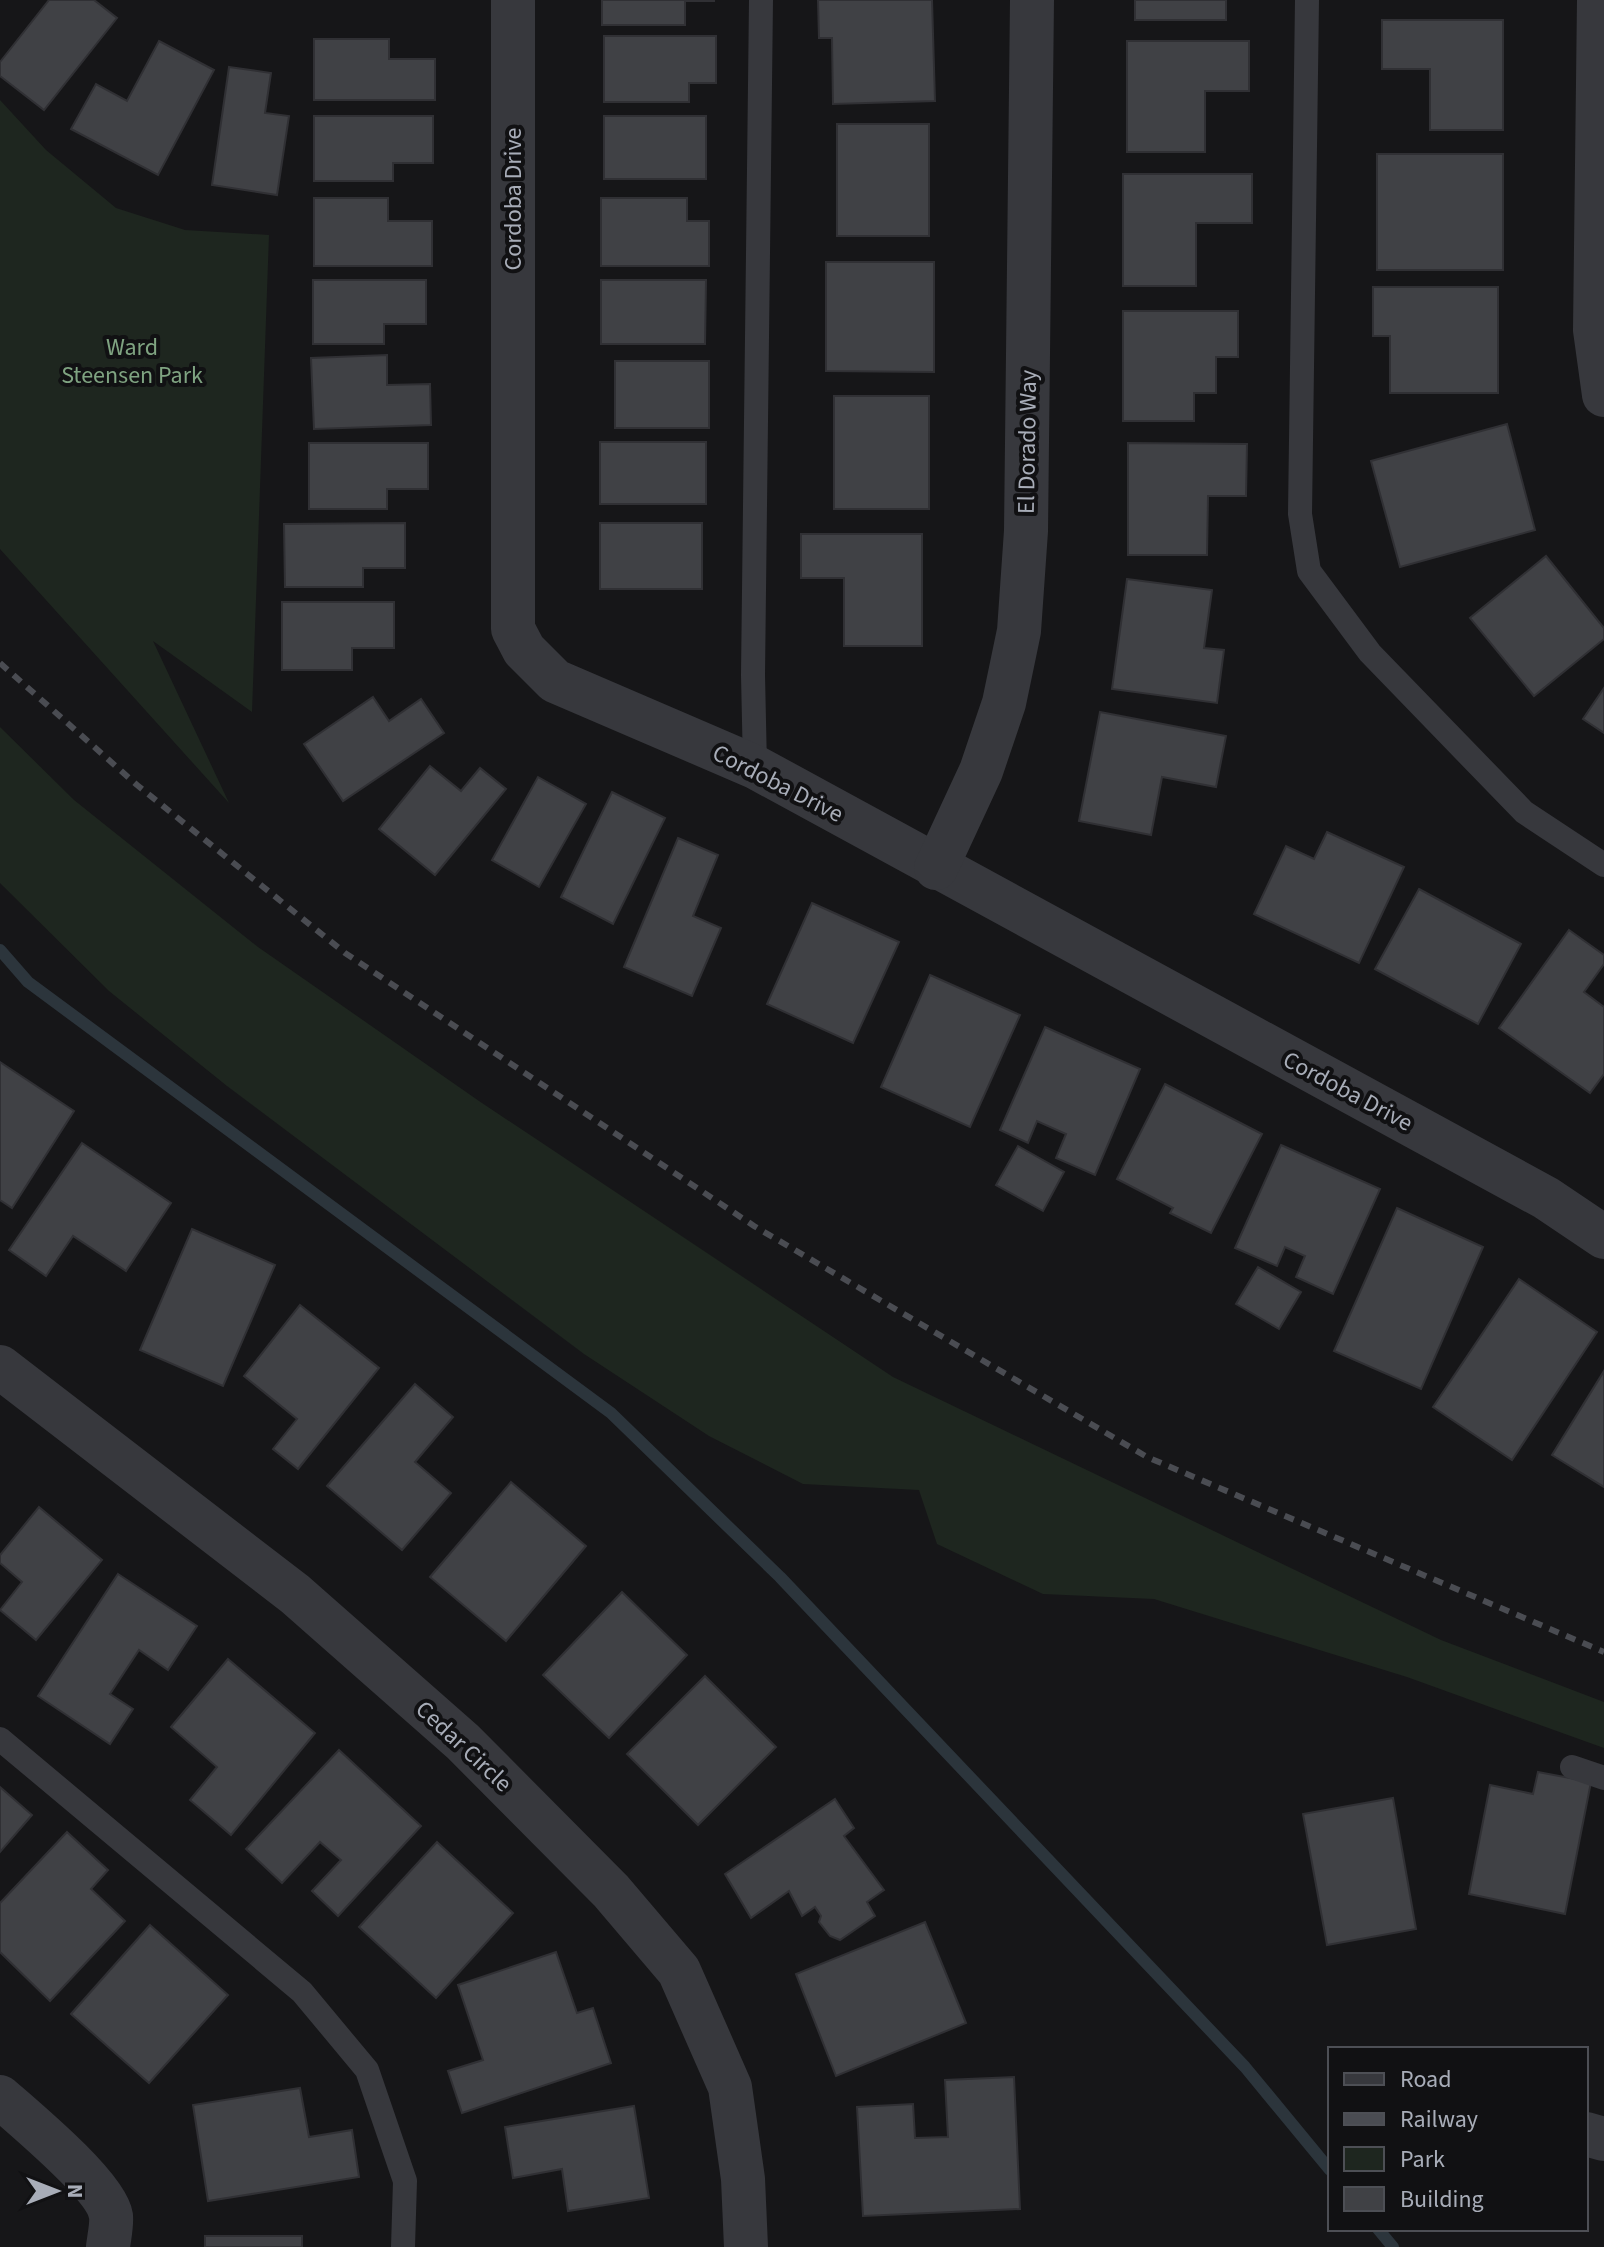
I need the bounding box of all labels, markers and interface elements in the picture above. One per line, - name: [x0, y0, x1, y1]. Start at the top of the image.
- street label: Cordoba Drive: [496, 128, 531, 270]
- park label: Ward Steensen Park: [61, 330, 203, 393]
- street label: El Dorado Way: [1009, 370, 1046, 514]
- street label: Cordoba Drive: [706, 735, 849, 831]
- street label: Cordoba Drive: [1276, 1042, 1419, 1140]
- street label: Cedar Circle: [408, 1692, 520, 1800]
- legend: [1328, 2047, 1588, 2231]
- text: Road: [1400, 2062, 1452, 2097]
- text: Railway: [1400, 2102, 1478, 2137]
- text: Park: [1400, 2142, 1445, 2177]
- north arrow: [16, 2151, 96, 2231]
- text: Building: [1400, 2182, 1484, 2217]
- text: N: [59, 2184, 91, 2198]

